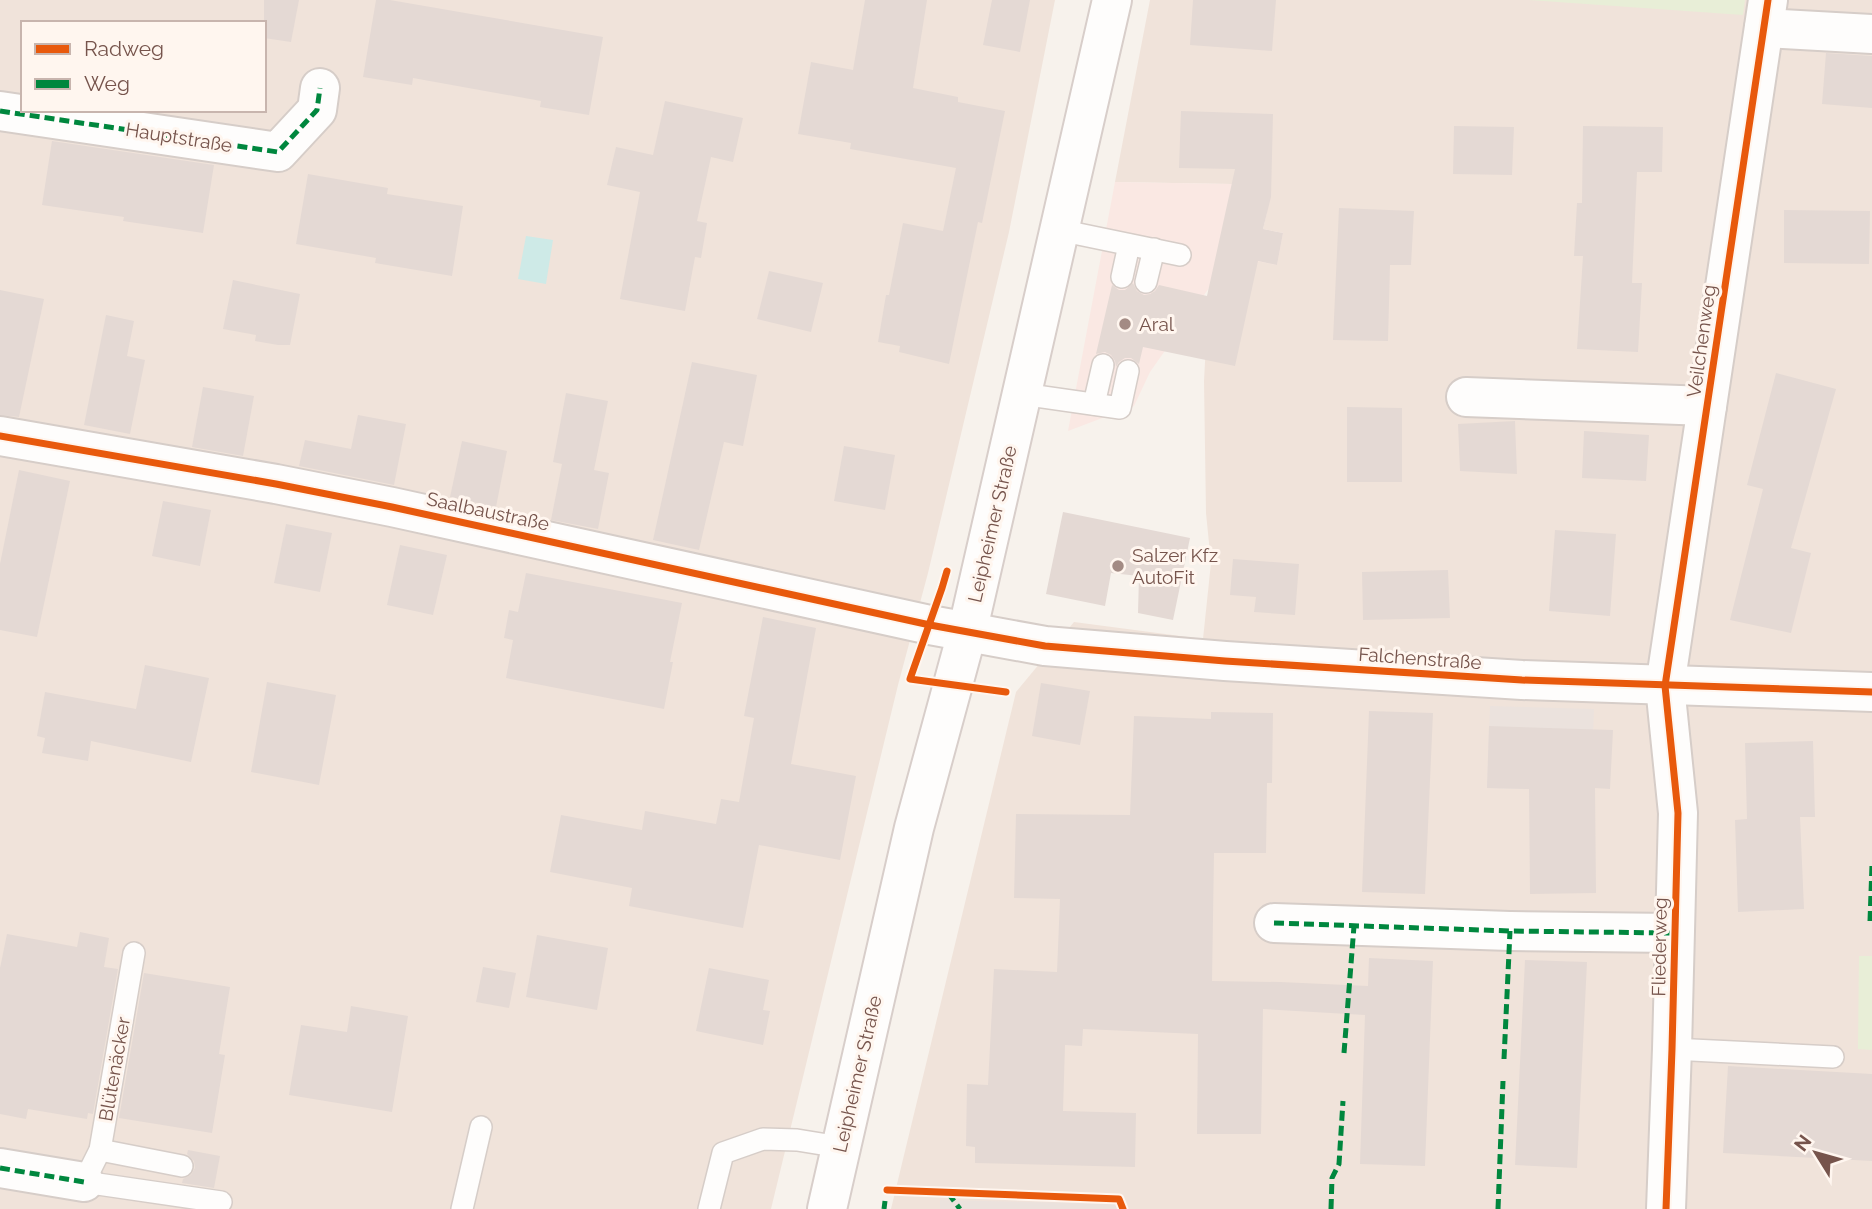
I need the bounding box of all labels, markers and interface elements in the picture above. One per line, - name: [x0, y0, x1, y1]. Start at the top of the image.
- legend: [21, 21, 266, 112]
- text: Radweg: [84, 36, 164, 61]
- text: Weg: [84, 71, 130, 96]
- street label: Hauptstraße: [124, 118, 234, 156]
- street label: Veilchenweg: [1682, 283, 1720, 399]
- place label: Aral: [1139, 313, 1175, 335]
- marker: Aral: [1117, 316, 1133, 332]
- street label: Leipheimer Straße: [963, 443, 1021, 605]
- street label: Saalbaustraße: [425, 487, 551, 535]
- place label: Salzer Kfz AutoFit: [1132, 544, 1218, 588]
- marker: Salzer Kfz AutoFit: [1110, 558, 1126, 574]
- street label: Falchenstraße: [1358, 643, 1482, 673]
- street label: Fliederweg: [1647, 897, 1671, 997]
- street label: Leipheimer Straße: [828, 993, 886, 1155]
- street label: Blütenäcker: [94, 1015, 134, 1123]
- north arrow: [1781, 1118, 1851, 1188]
- text: N: [1789, 1130, 1816, 1155]

